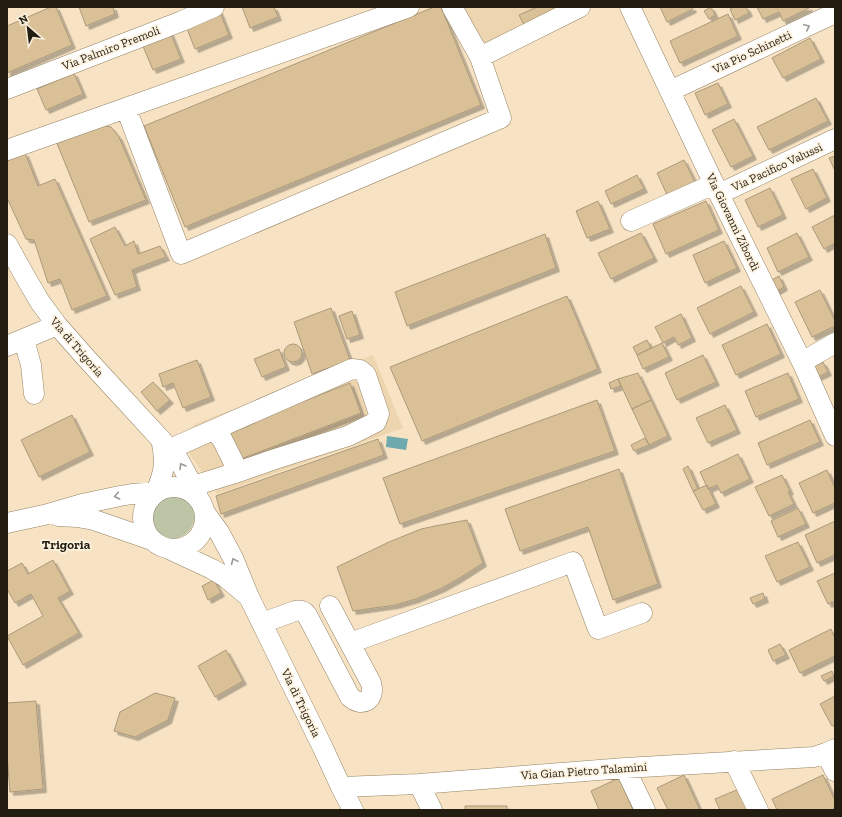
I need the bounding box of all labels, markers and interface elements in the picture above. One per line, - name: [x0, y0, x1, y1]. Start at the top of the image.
- north arrow: [8, 8, 48, 48]
- text: N: [17, 12, 31, 27]
- street label: Via Palmiro Premoli: [59, 23, 162, 73]
- one-way arrow: [802, 24, 810, 32]
- street label: Via Pio Schinetti: [709, 27, 794, 77]
- street label: Via Pacifico Valussi: [729, 140, 825, 195]
- street label: Via Giovanni Zibordi: [703, 170, 763, 274]
- street label: Via di Trigoria: [47, 314, 107, 380]
- one-way arrow: [180, 463, 187, 470]
- one-way arrow: [114, 492, 120, 500]
- district label: Trigoria: [42, 537, 91, 552]
- one-way arrow: [231, 558, 239, 565]
- street label: Via di Trigoria: [278, 666, 324, 740]
- street label: Via Gian Pietro Talamini: [519, 760, 648, 782]

